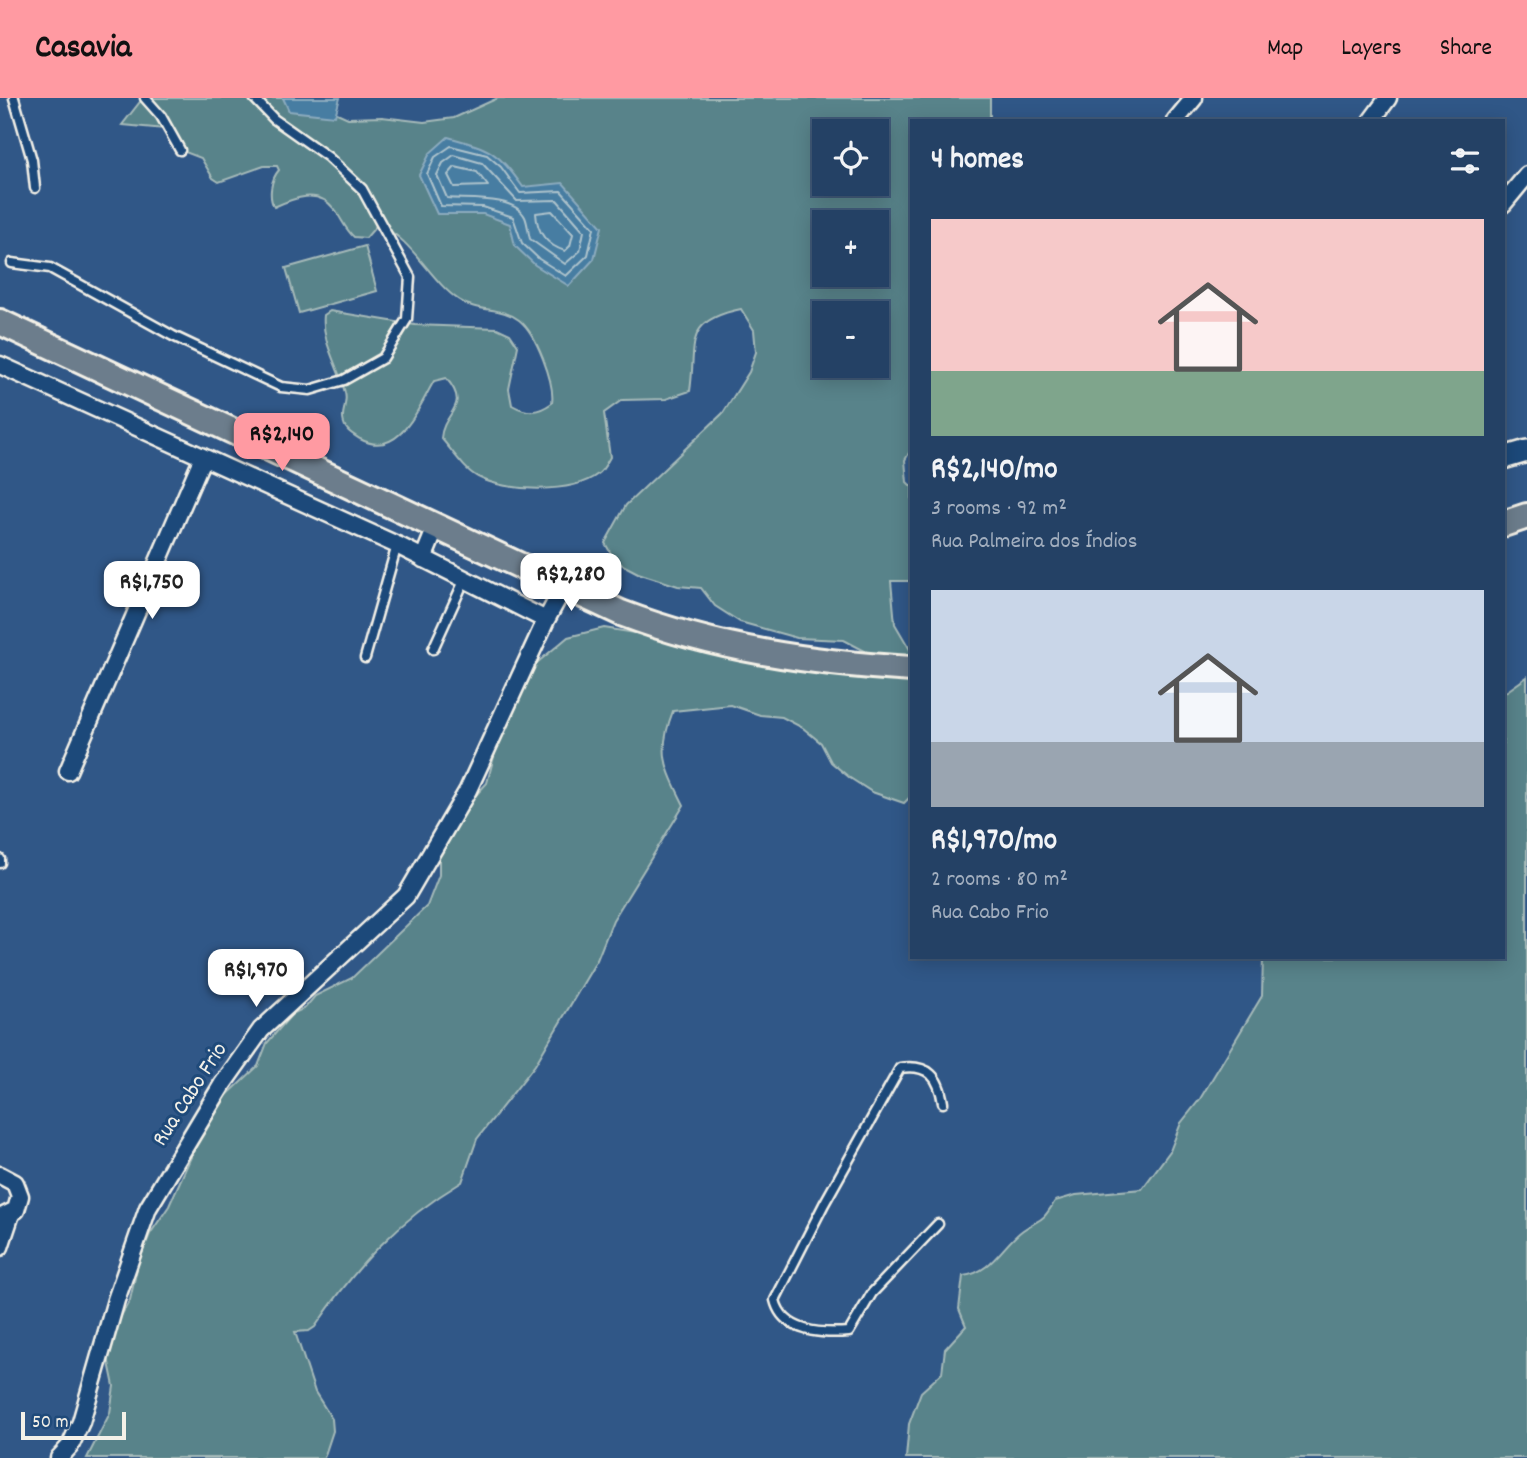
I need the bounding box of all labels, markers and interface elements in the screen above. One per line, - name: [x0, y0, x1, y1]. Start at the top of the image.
- text: Casavia: [35, 26, 131, 73]
- text: Map: [1267, 32, 1303, 66]
- text: Layers: [1341, 32, 1402, 66]
- text: Share: [1440, 32, 1492, 66]
- map controls: [812, 119, 889, 378]
- button: locate: [812, 119, 889, 196]
- text: 4 homes: [931, 140, 1024, 183]
- icon: filters: [1446, 142, 1484, 180]
- button: +: [812, 210, 889, 287]
- icon: home: [1145, 264, 1271, 390]
- button: −: [812, 301, 889, 378]
- pin: R$2,140: [217, 414, 347, 473]
- text: R$2,140: [250, 419, 314, 452]
- text: R$2,140/mo: [931, 450, 1058, 493]
- text: 3 rooms · 92 m²: [931, 493, 1067, 526]
- text: Rua Palmeira dos Índios: [931, 526, 1138, 559]
- pin: R$2,280: [506, 554, 636, 613]
- text: R$2,280: [536, 559, 606, 592]
- pin: R$1,750: [87, 561, 217, 621]
- text: R$1,750: [120, 567, 184, 600]
- icon: home: [1145, 635, 1271, 761]
- text: R$1,970/mo: [931, 821, 1057, 864]
- text: 2 rooms · 80 m²: [931, 864, 1068, 897]
- text: Rua Cabo Frio: [931, 897, 1049, 930]
- pin: R$1,970: [191, 950, 321, 1009]
- text: R$1,970: [224, 955, 288, 988]
- street label: Rua Cabo Frio: [145, 1037, 237, 1153]
- scale bar: [21, 1409, 126, 1441]
- text: 50 m: [32, 1410, 69, 1437]

